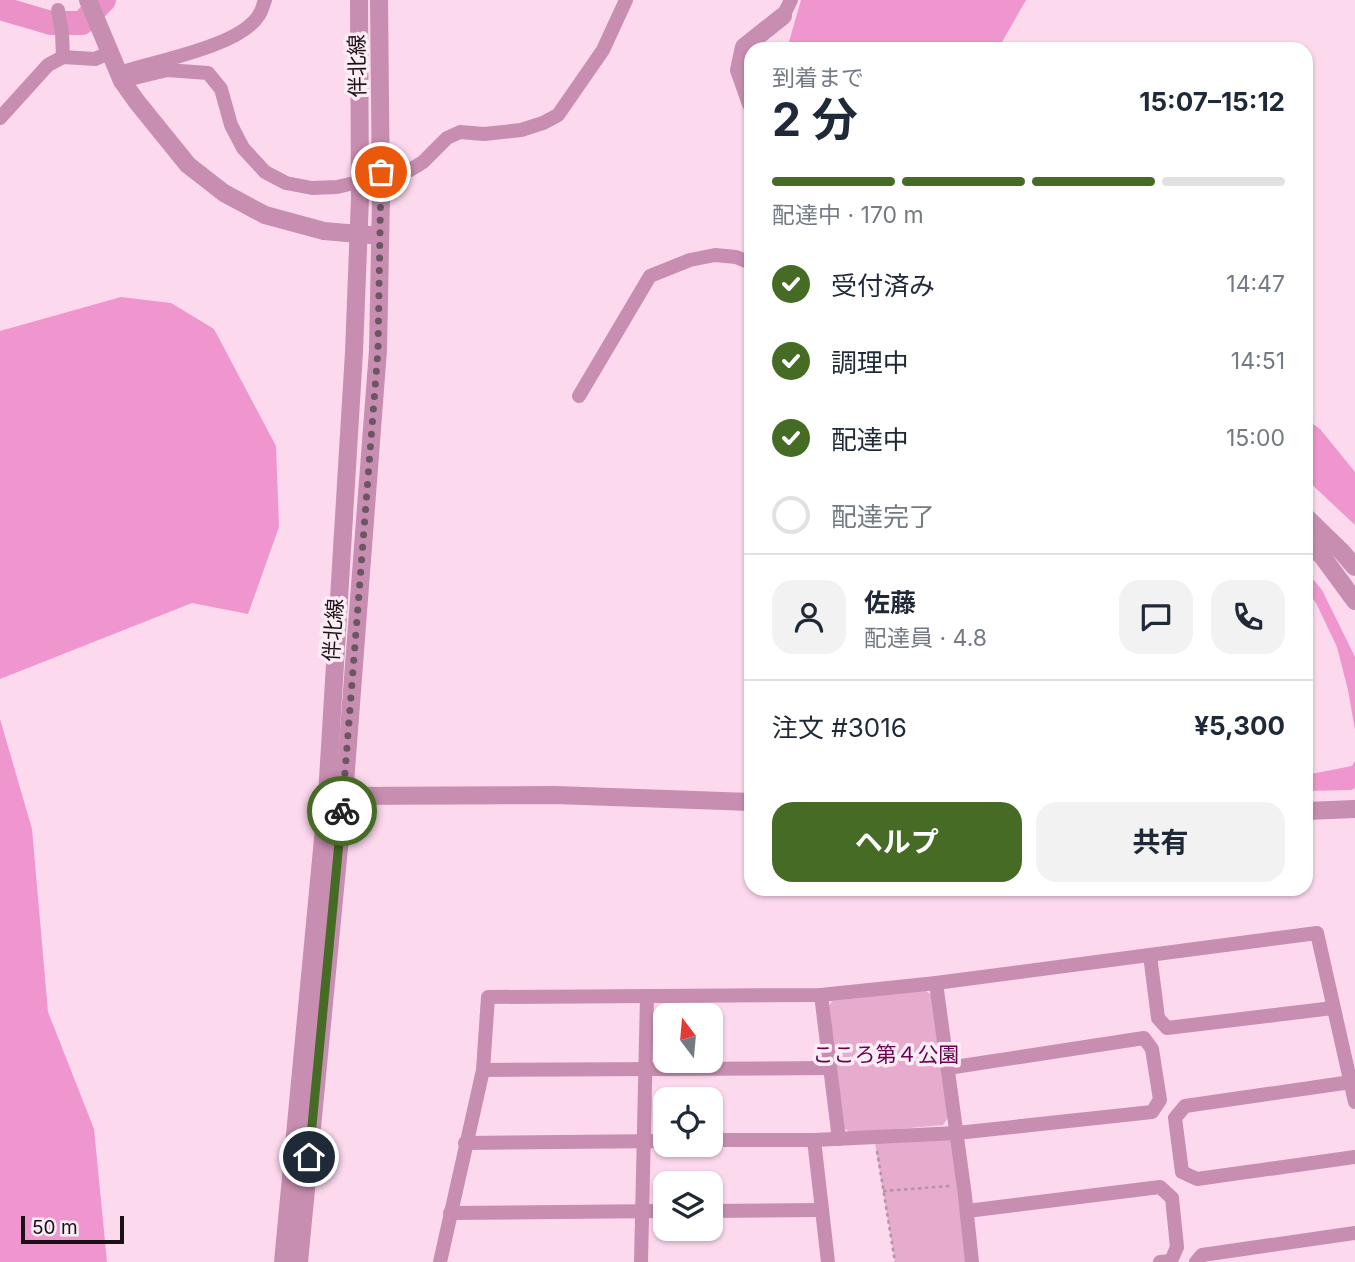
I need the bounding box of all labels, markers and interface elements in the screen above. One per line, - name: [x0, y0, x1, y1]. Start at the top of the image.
- street label: 伴北線: [344, 34, 370, 98]
- text: 到着まで: [772, 64, 864, 92]
- text: 15:07–15:12: [1139, 86, 1285, 117]
- text: 2 分: [772, 91, 858, 147]
- pin: [351, 142, 411, 202]
- icon: bag: [362, 153, 400, 191]
- text: 配達中 · 170 m: [772, 201, 924, 229]
- icon: check: [772, 265, 810, 303]
- text: 受付済み: [831, 270, 935, 301]
- text: 14:47: [1226, 270, 1285, 298]
- icon: check: [772, 342, 810, 380]
- text: 調理中: [831, 347, 909, 378]
- text: 14:51: [1231, 347, 1285, 375]
- icon: check: [772, 419, 810, 457]
- text: 配達中: [831, 424, 909, 455]
- text: 15:00: [1226, 424, 1285, 452]
- text: 配達完了: [831, 501, 935, 532]
- button: person: [772, 580, 846, 654]
- button: chat: [1119, 580, 1193, 654]
- button: phone: [1211, 580, 1285, 654]
- text: 佐藤: [864, 587, 916, 618]
- street label: 伴北線: [318, 598, 348, 662]
- text: 配達員 · 4.8: [864, 624, 987, 652]
- text: ¥5,300: [1194, 710, 1285, 741]
- text: 注文 #3016: [772, 712, 907, 743]
- courier: [307, 776, 377, 846]
- icon: bike: [323, 792, 361, 830]
- button: ヘルプ: [772, 802, 1022, 882]
- button: 共有: [1036, 802, 1285, 882]
- north arrow: [653, 1003, 723, 1073]
- map controls: [653, 1003, 723, 1241]
- park label: こころ第４公園: [813, 1042, 960, 1067]
- button: locate: [653, 1087, 723, 1157]
- pin: [279, 1127, 339, 1187]
- icon: home: [290, 1138, 328, 1176]
- button: layers: [653, 1171, 723, 1241]
- scale bar: [21, 1213, 124, 1245]
- text: 50 m: [32, 1216, 78, 1239]

